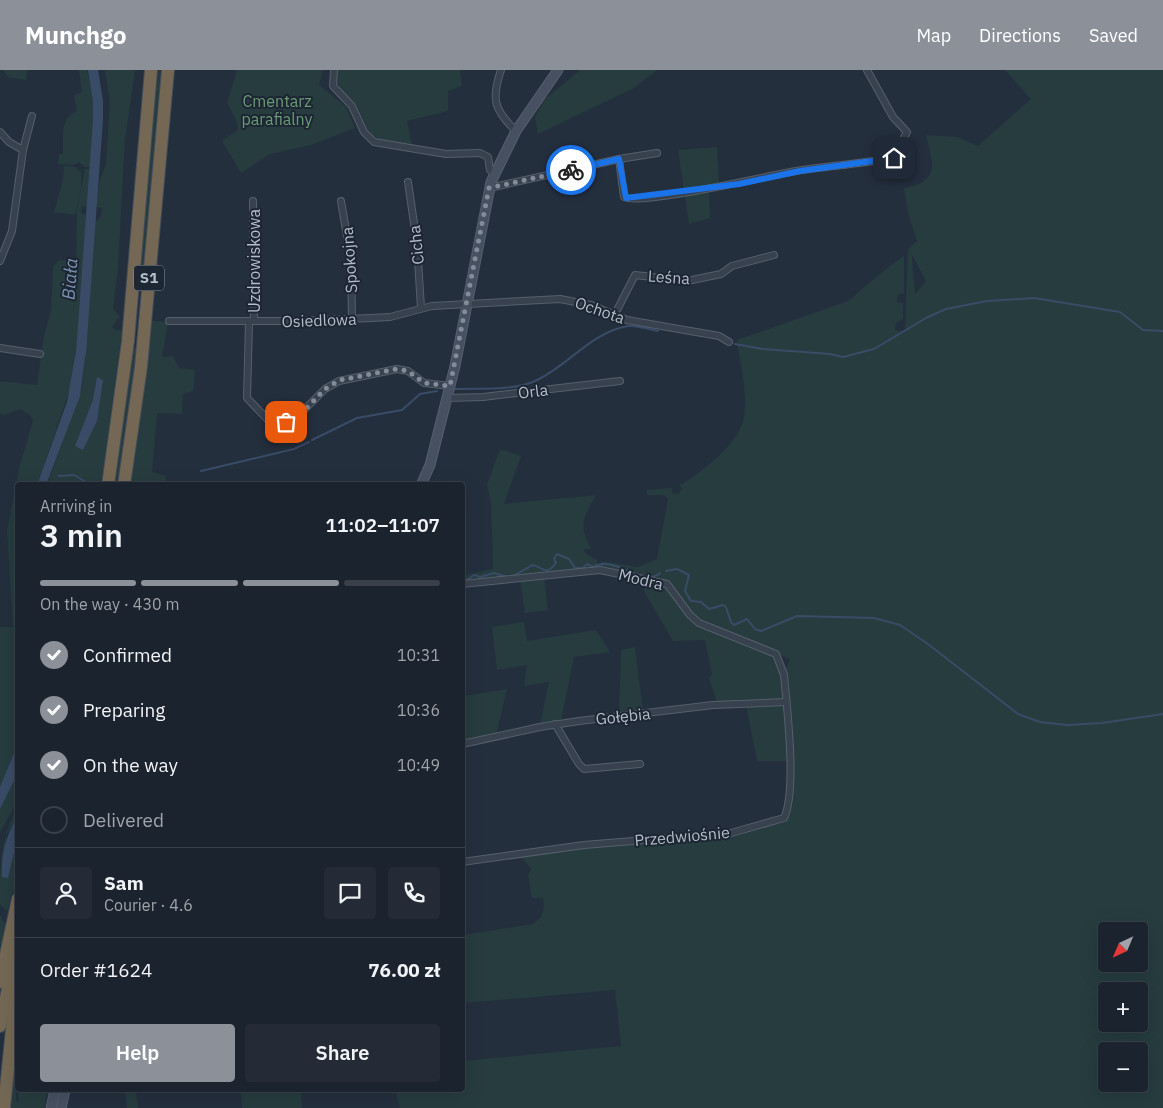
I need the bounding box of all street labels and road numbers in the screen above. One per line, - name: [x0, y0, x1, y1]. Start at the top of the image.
- street label: Uzdrowiskowa: [244, 209, 264, 313]
- street label: Cicha: [404, 224, 428, 266]
- street label: Spokojna: [337, 226, 361, 294]
- road number: S1: [134, 266, 164, 290]
- street label: Leśna: [647, 266, 691, 288]
- street label: Ochota: [572, 292, 628, 328]
- street label: Osiedlowa: [281, 309, 357, 331]
- street label: Orla: [517, 379, 550, 403]
- street label: Modra: [616, 564, 666, 594]
- street label: Gołębia: [595, 703, 652, 729]
- street label: Przedwiośnie: [633, 822, 731, 850]

